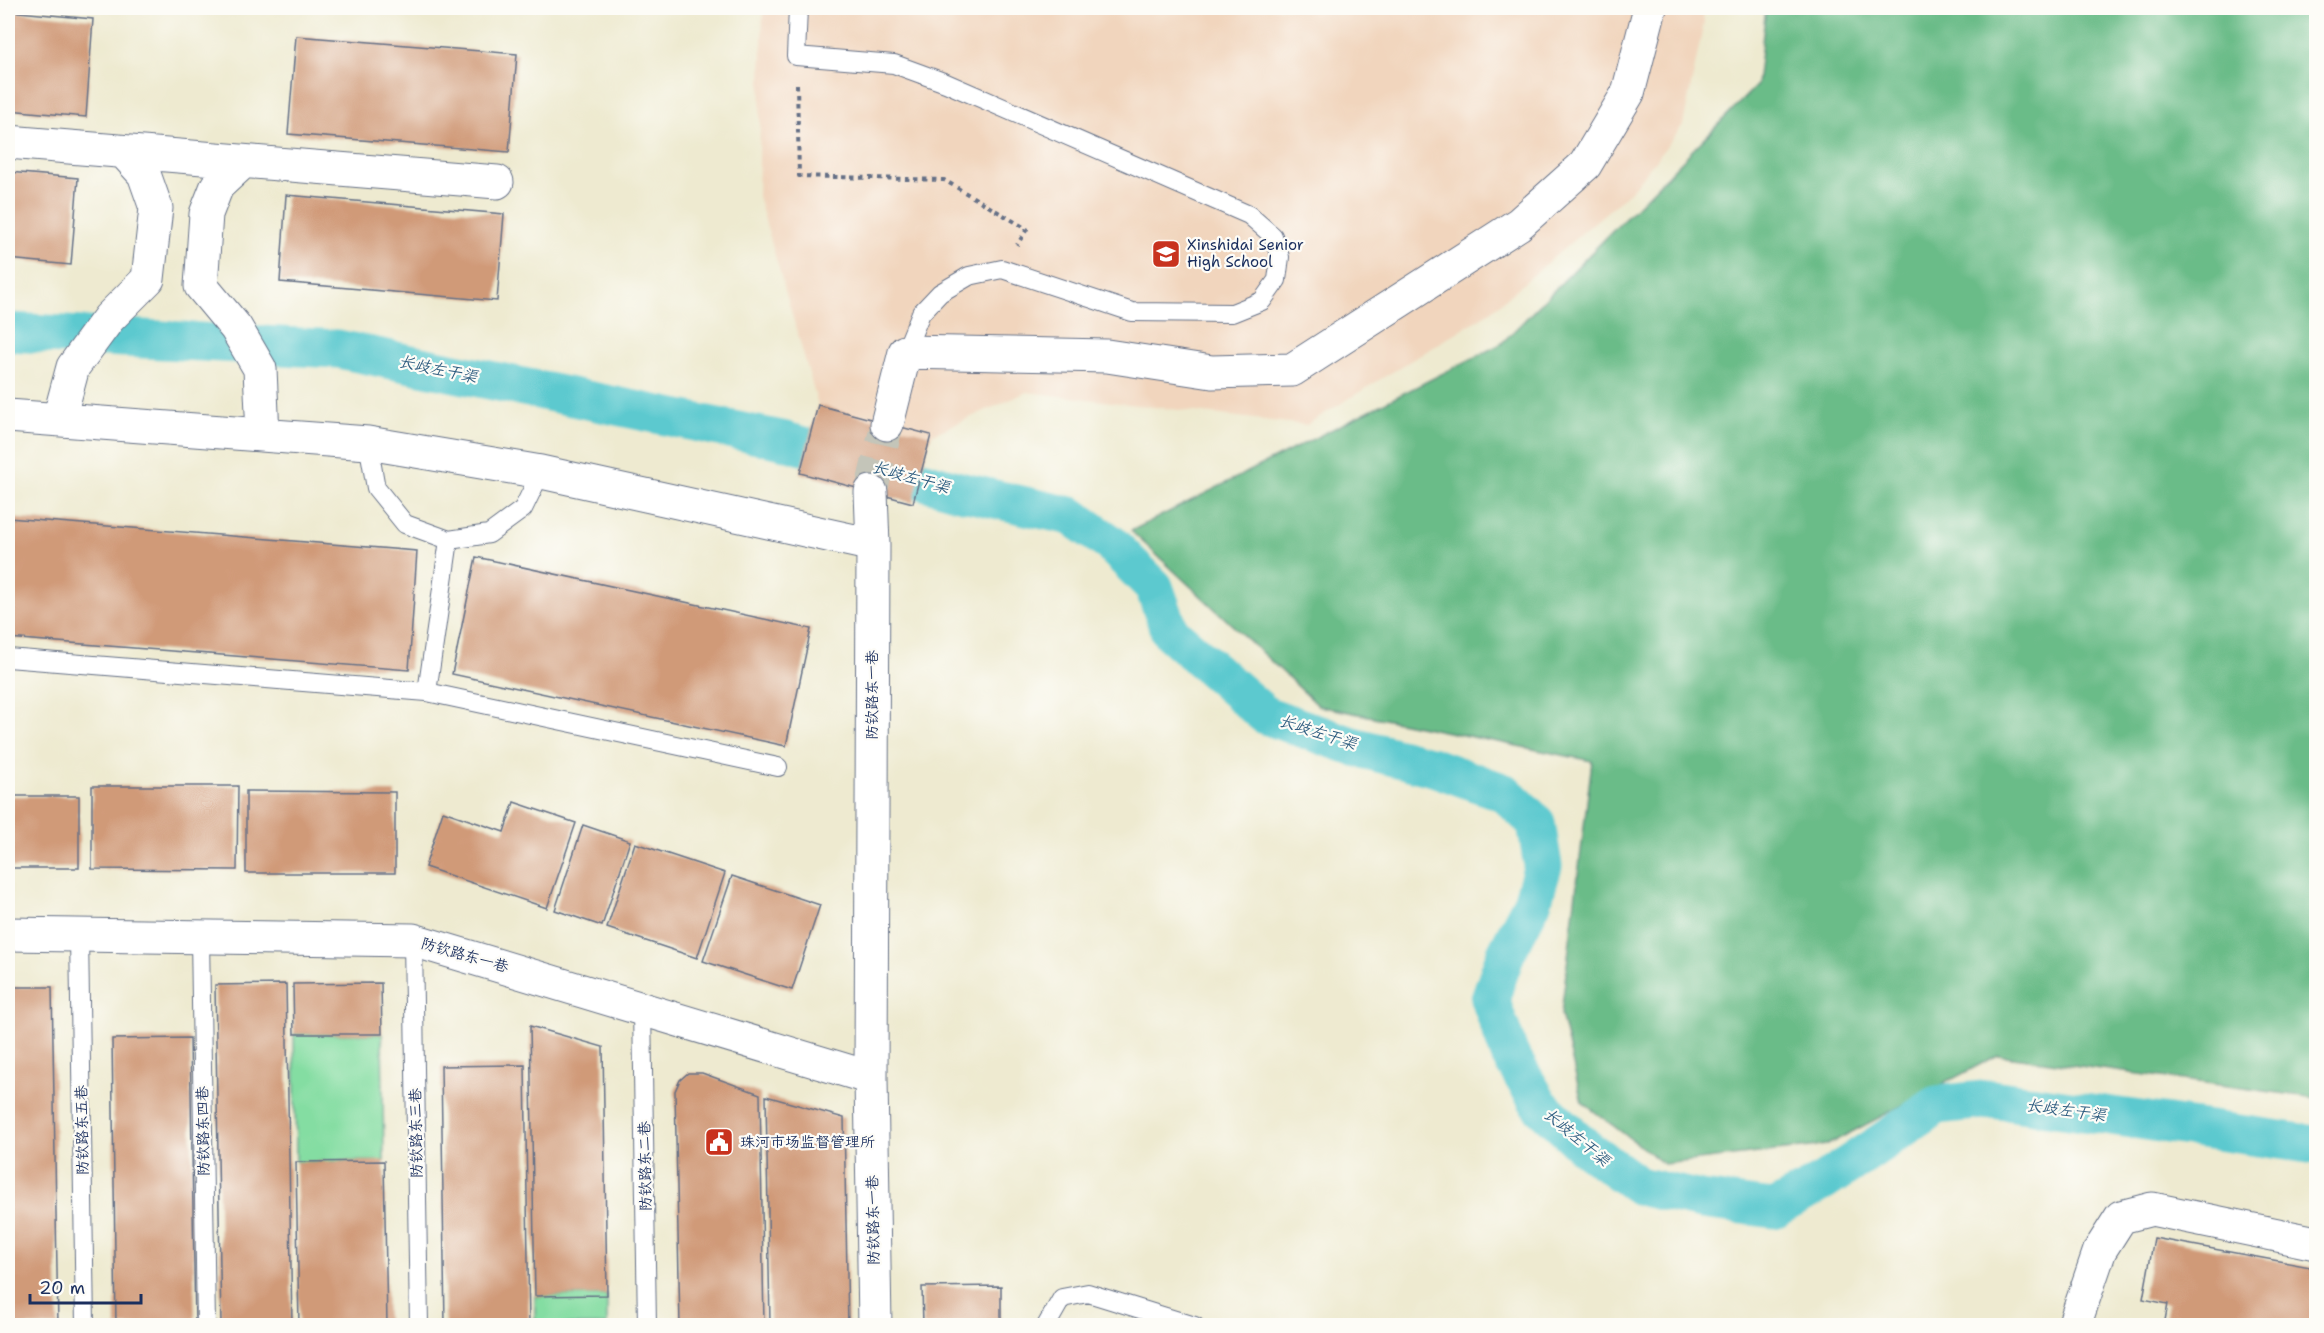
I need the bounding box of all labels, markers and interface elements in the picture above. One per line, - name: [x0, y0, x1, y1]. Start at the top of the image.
- place label: Xinshidai Senior High School: [1187, 235, 1304, 272]
- school or university icon: Xinshidai Senior High School: [1150, 238, 1182, 270]
- water label: 长歧左干渠: [397, 350, 481, 388]
- water label: 长歧左干渠: [870, 456, 954, 499]
- street label: 防钦路东一巷: [862, 650, 882, 740]
- water label: 长歧左干渠: [1277, 710, 1361, 755]
- street label: 防钦路东一巷: [419, 933, 511, 977]
- street label: 防钦路东五巷: [71, 1085, 93, 1175]
- street label: 防钦路东四巷: [192, 1086, 214, 1176]
- street label: 防钦路东三巷: [405, 1088, 427, 1178]
- water label: 长歧左干渠: [2025, 1094, 2109, 1126]
- water label: 长歧左干渠: [1540, 1103, 1616, 1172]
- street label: 防钦路东二巷: [634, 1121, 656, 1211]
- public building icon: 珠河市场监督管理所: [703, 1126, 735, 1158]
- place label: 珠河市场监督管理所: [740, 1132, 875, 1152]
- street label: 防钦路东一巷: [862, 1175, 884, 1265]
- scale bar: [30, 1267, 141, 1305]
- text: 20 m: [39, 1276, 85, 1300]

